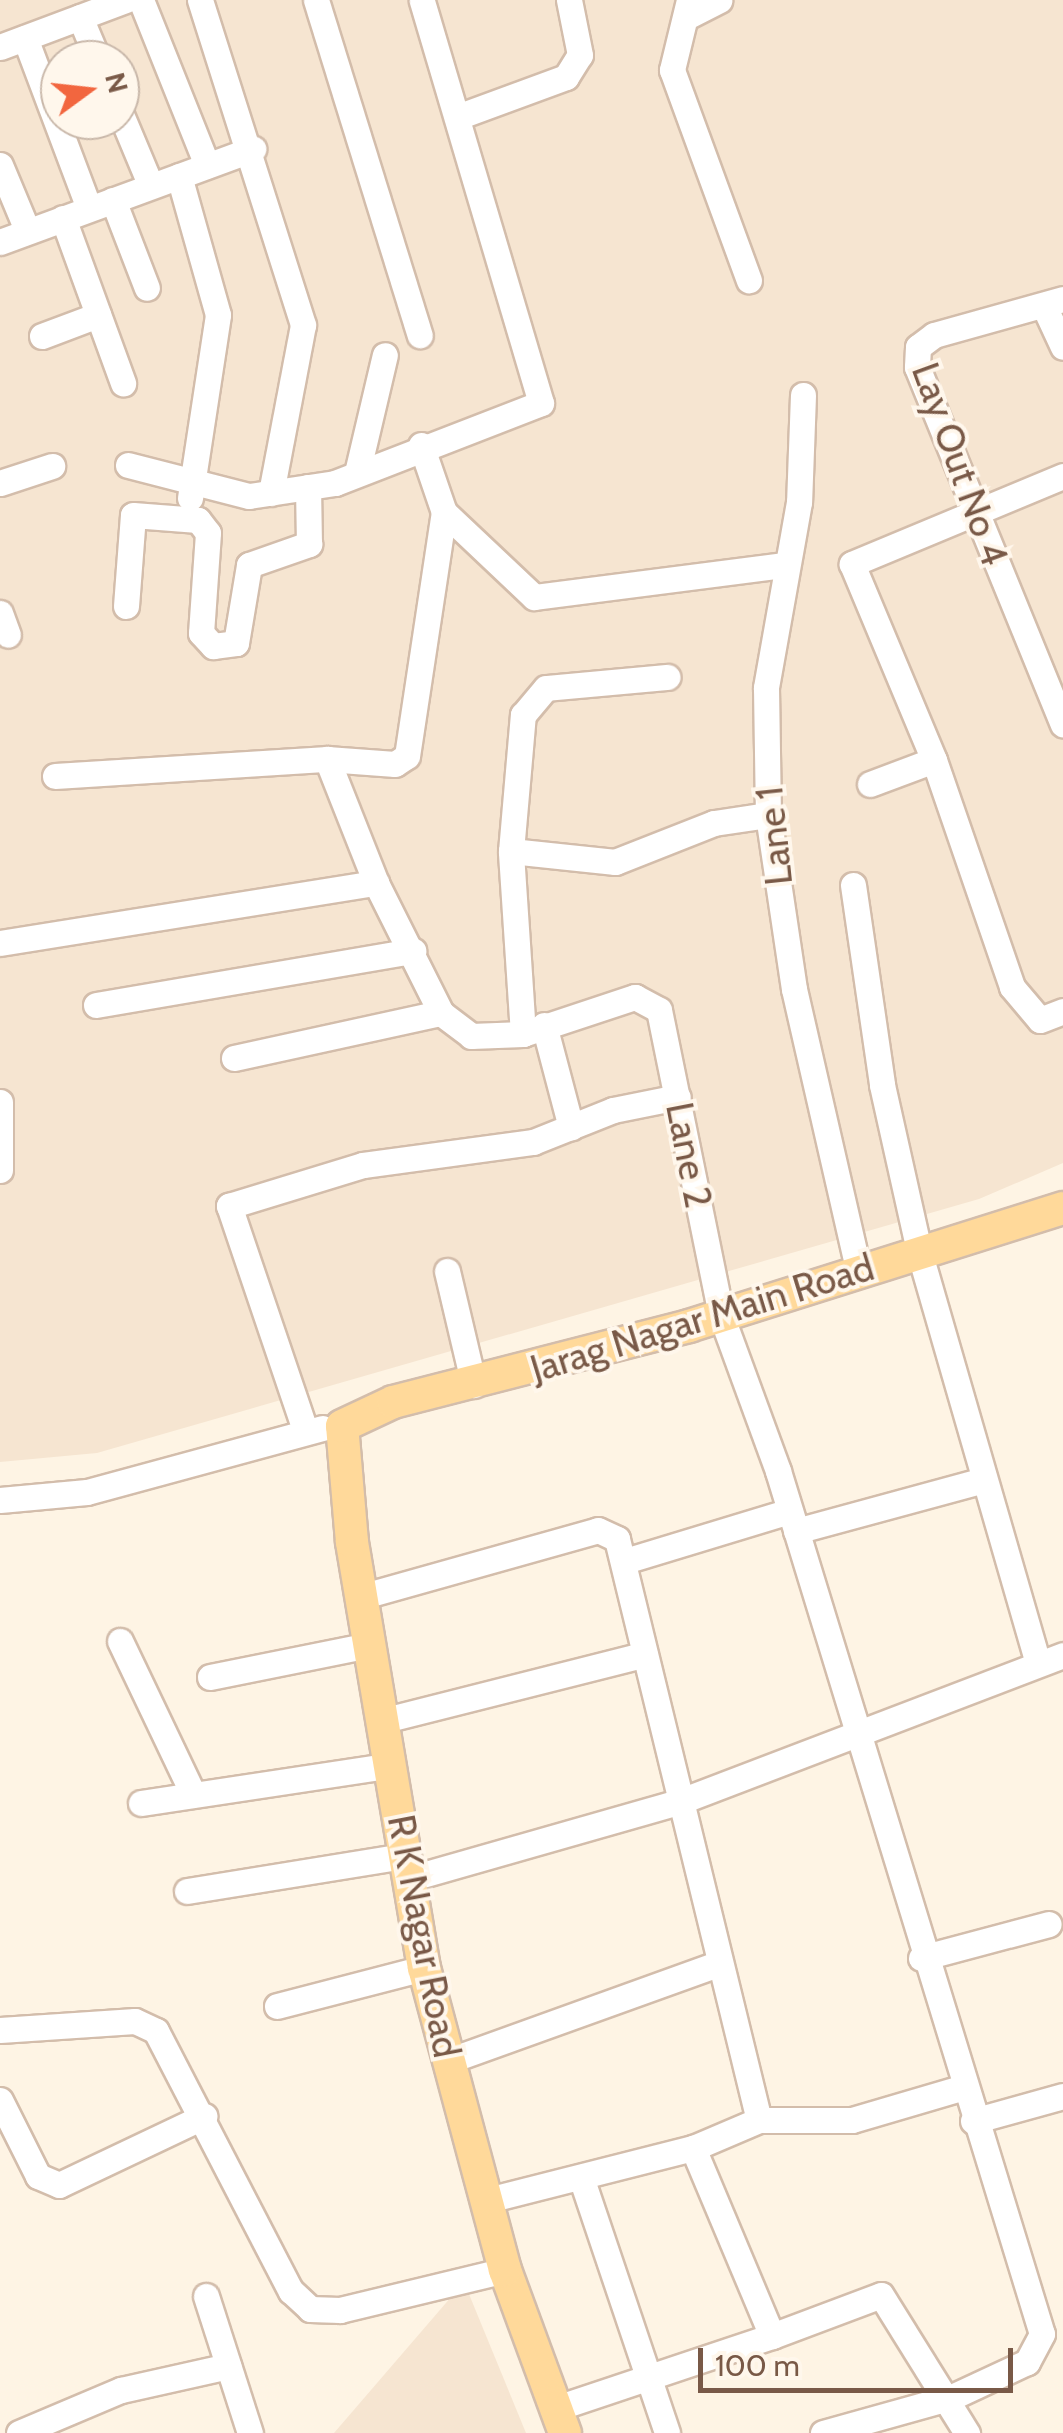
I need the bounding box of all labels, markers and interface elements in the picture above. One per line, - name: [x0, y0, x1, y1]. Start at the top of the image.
- north arrow: [40, 40, 140, 140]
- text: N: [98, 69, 136, 97]
- street label: Lay Out No 4: [902, 356, 1018, 572]
- street label: Lane 1: [746, 784, 802, 888]
- street label: Lane 2: [656, 1098, 722, 1212]
- street label: Jarag Nagar Main Road: [525, 1244, 879, 1392]
- street label: R K Nagar Road: [378, 1811, 470, 2061]
- scale bar: [703, 2328, 1018, 2390]
- text: 100 m: [715, 2347, 800, 2384]

